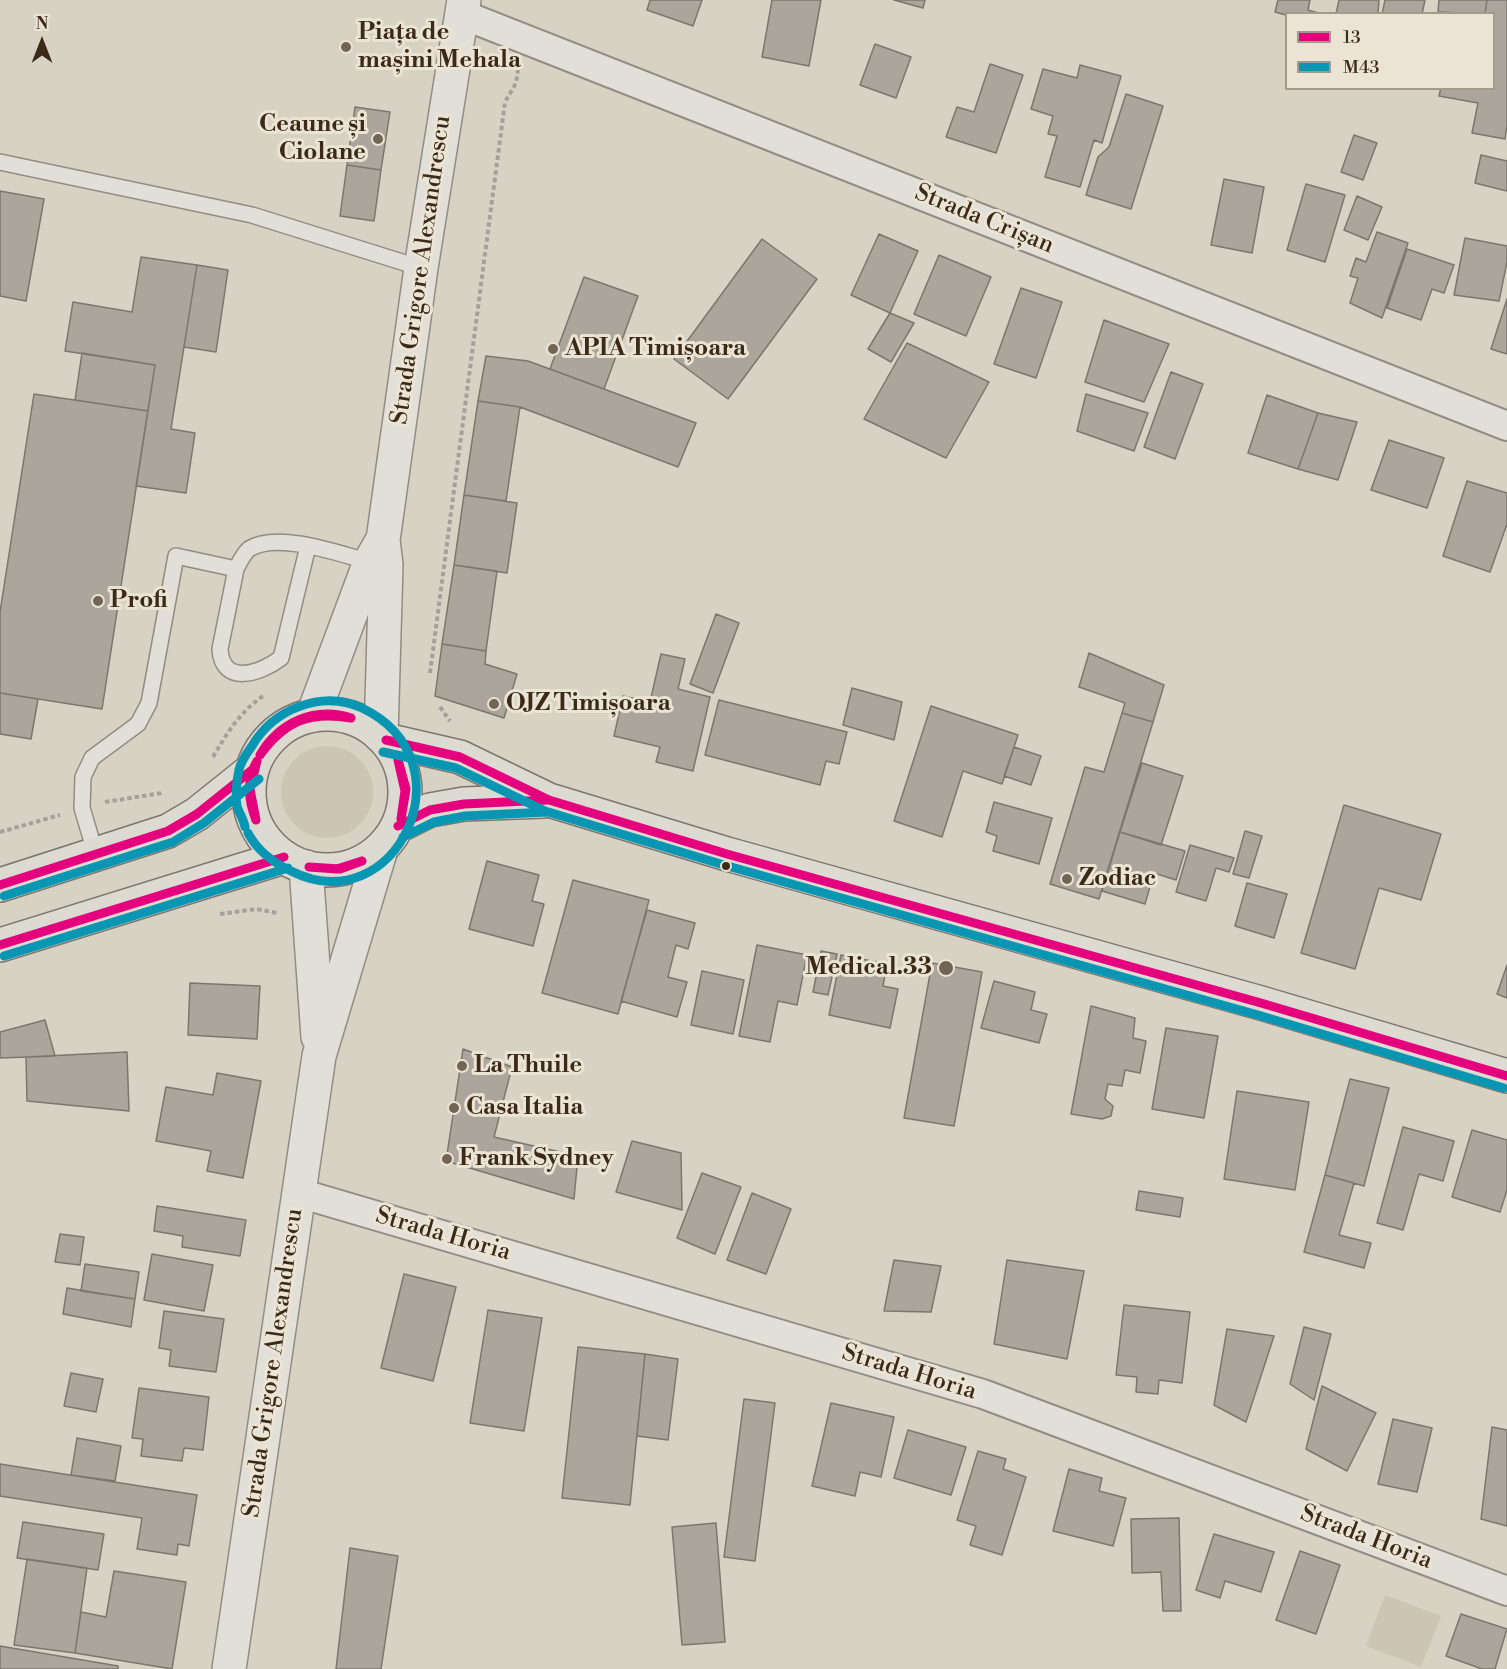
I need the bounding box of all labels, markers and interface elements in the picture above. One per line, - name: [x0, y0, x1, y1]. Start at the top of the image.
- north arrow: [12, 12, 72, 72]
- legend: [1285, 12, 1495, 90]
- text: N: [36, 14, 48, 34]
- place label: Piața de mașini Mehala: [358, 19, 521, 75]
- text: 13: [1343, 26, 1361, 49]
- marker: Piața de mașini Mehala: [339, 40, 353, 54]
- text: M43: [1343, 56, 1380, 79]
- place label: Ceaune și Ciolane: [259, 111, 366, 167]
- street label: Strada Grigore Alexandrescu: [386, 114, 458, 426]
- marker: Ceaune și Ciolane: [371, 132, 385, 146]
- street label: Strada Crișan: [910, 179, 1058, 261]
- place label: APIA Timișoara: [565, 335, 746, 363]
- marker: APIA Timișoara: [546, 342, 560, 356]
- place label: Profi: [110, 587, 168, 615]
- marker: Profi: [91, 594, 105, 608]
- place label: OJZ Timișoara: [506, 690, 671, 718]
- marker: OJZ Timișoara: [487, 697, 501, 711]
- unlabelled marker: [720, 860, 732, 872]
- place label: Zodiac: [1079, 865, 1156, 893]
- marker: Zodiac: [1060, 872, 1074, 886]
- place label: Medical.33: [805, 954, 932, 982]
- marker: Medical.33: [937, 959, 955, 977]
- place label: La Thuile: [474, 1052, 582, 1080]
- marker: La Thuile: [455, 1059, 469, 1073]
- place label: Casa Italia: [466, 1094, 583, 1122]
- marker: Casa Italia: [447, 1101, 461, 1115]
- place label: Frank Sydney: [459, 1145, 614, 1173]
- marker: Frank Sydney: [440, 1152, 454, 1166]
- street label: Strada Horia: [372, 1202, 514, 1268]
- street label: Strada Grigore Alexandrescu: [238, 1207, 310, 1519]
- street label: Strada Horia: [838, 1339, 980, 1407]
- street label: Strada Horia: [1296, 1500, 1436, 1576]

